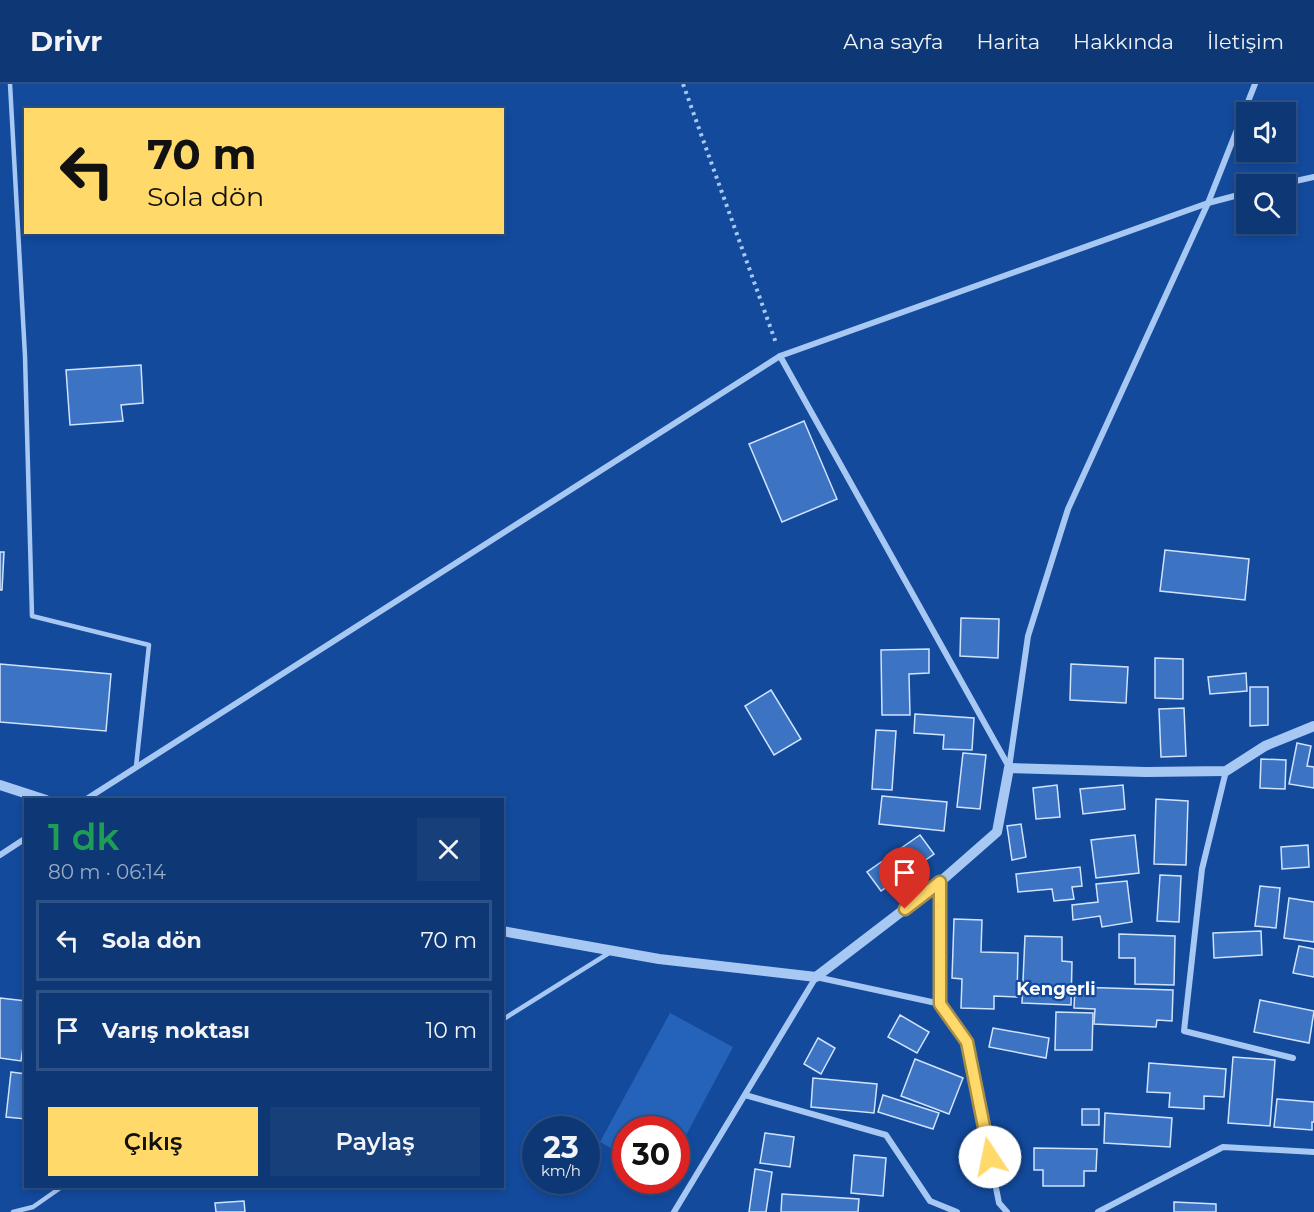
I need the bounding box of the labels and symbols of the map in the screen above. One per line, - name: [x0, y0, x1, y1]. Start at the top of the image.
- pin: [879, 847, 930, 909]
- district label: Kengerli: [1016, 978, 1096, 1000]
- speed limit sign: 30: [612, 1116, 690, 1194]
- position arrow: [958, 1125, 1022, 1189]

